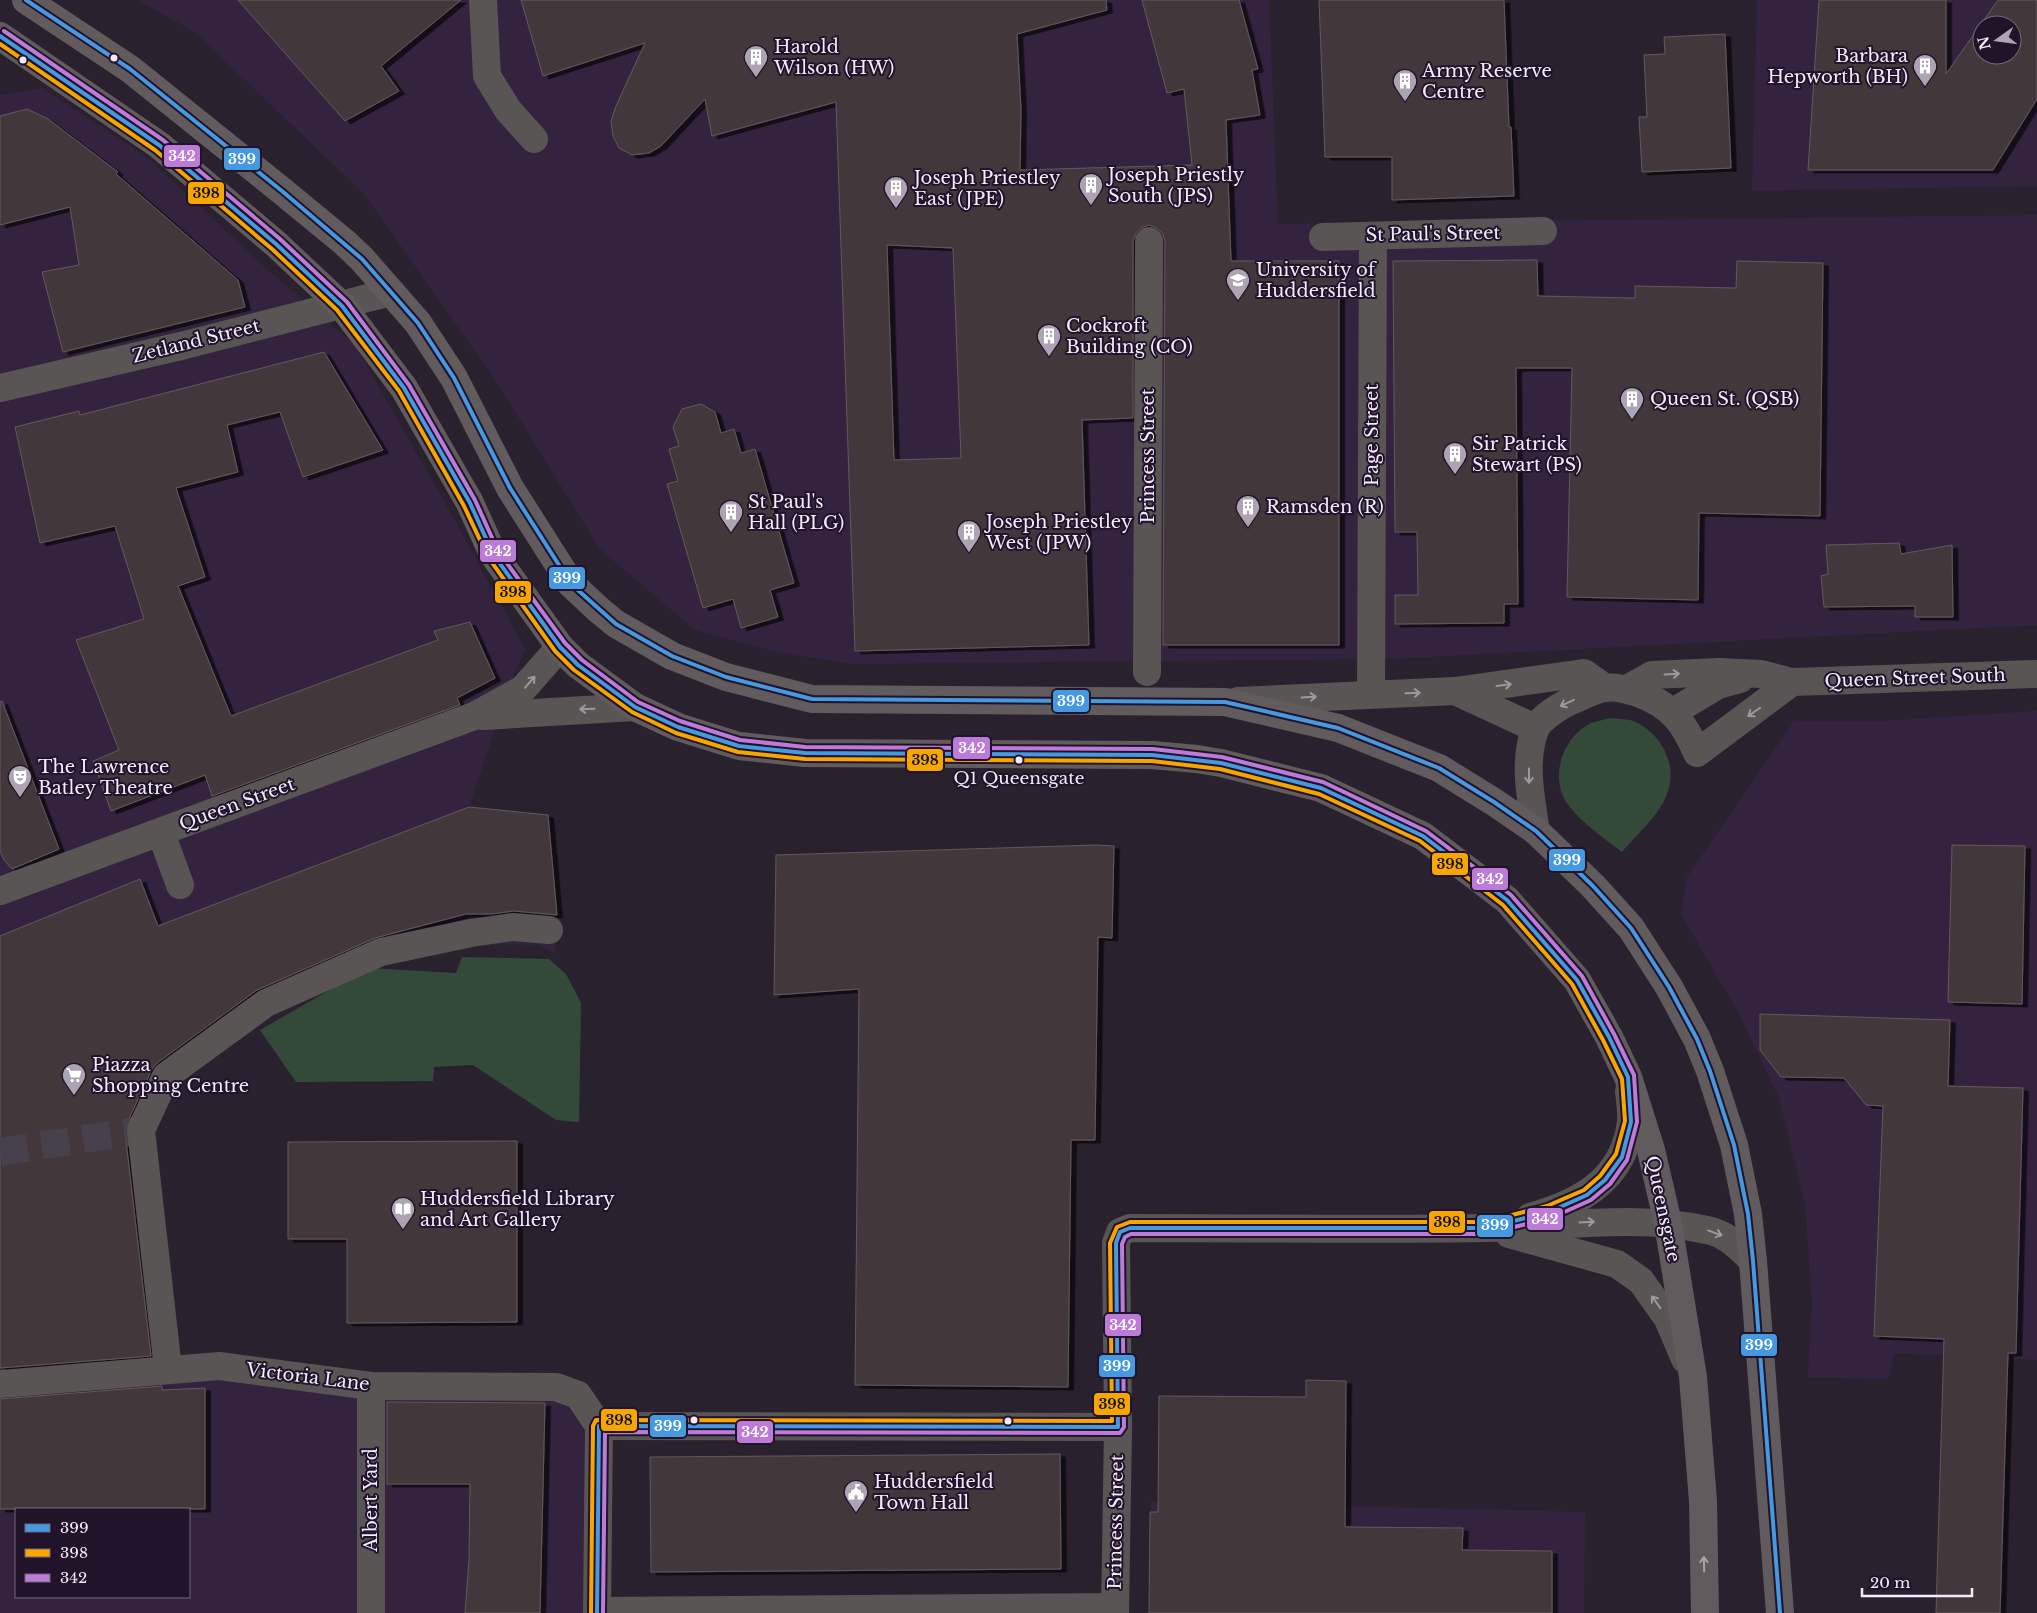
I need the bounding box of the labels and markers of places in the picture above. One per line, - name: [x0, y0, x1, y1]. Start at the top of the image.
- place label: Harold Wilson (HW): [773, 36, 894, 79]
- building icon: Harold Wilson (HW): [743, 44, 769, 78]
- place label: Barbara Hepworth (BH): [1768, 45, 1908, 88]
- unlabelled marker: [109, 53, 119, 63]
- building icon: Barbara Hepworth (BH): [1912, 53, 1938, 87]
- unlabelled marker: [18, 55, 28, 65]
- place label: Army Reserve Centre: [1421, 60, 1552, 103]
- building icon: Army Reserve Centre: [1392, 68, 1418, 102]
- place label: Joseph Priestly South (JPS): [1106, 164, 1245, 207]
- place label: Joseph Priestley East (JPE): [912, 167, 1061, 210]
- building icon: Joseph Priestly South (JPS): [1078, 172, 1104, 206]
- building icon: Joseph Priestley East (JPE): [883, 175, 909, 209]
- place label: University of Huddersfield: [1256, 259, 1378, 302]
- school or university icon: University of Huddersfield: [1225, 267, 1251, 301]
- place label: Cockroft Building (CO): [1066, 315, 1193, 358]
- building icon: Cockroft Building (CO): [1036, 323, 1062, 357]
- building icon: Queen St. (QSB): [1619, 386, 1645, 420]
- place label: Queen St. (QSB): [1650, 388, 1799, 410]
- place label: Sir Patrick Stewart (PS): [1472, 433, 1582, 476]
- building icon: Sir Patrick Stewart (PS): [1442, 441, 1468, 475]
- place label: St Paul's Hall (PLG): [748, 491, 844, 534]
- building icon: Ramsden (R): [1235, 494, 1261, 528]
- place label: Ramsden (R): [1266, 496, 1384, 518]
- building icon: St Paul's Hall (PLG): [718, 499, 744, 533]
- place label: Joseph Priestley West (JPW): [984, 511, 1133, 554]
- building icon: Joseph Priestley West (JPW): [956, 519, 982, 553]
- marker: Q1 Queensgate: [1014, 755, 1024, 765]
- place label: The Lawrence Batley Theatre: [38, 756, 173, 799]
- theatre icon: The Lawrence Batley Theatre: [7, 764, 33, 798]
- place label: Q1 Queensgate: [954, 768, 1084, 789]
- place label: Piazza Shopping Centre: [92, 1054, 249, 1097]
- supermarket icon: Piazza Shopping Centre: [61, 1062, 87, 1096]
- place label: Huddersfield Library and Art Gallery: [420, 1188, 615, 1231]
- library icon: Huddersfield Library and Art Gallery: [390, 1196, 416, 1230]
- unlabelled marker: [689, 1415, 699, 1425]
- unlabelled marker: [1003, 1416, 1013, 1426]
- place label: Huddersfield Town Hall: [874, 1471, 994, 1514]
- public building icon: Huddersfield Town Hall: [843, 1479, 869, 1513]

